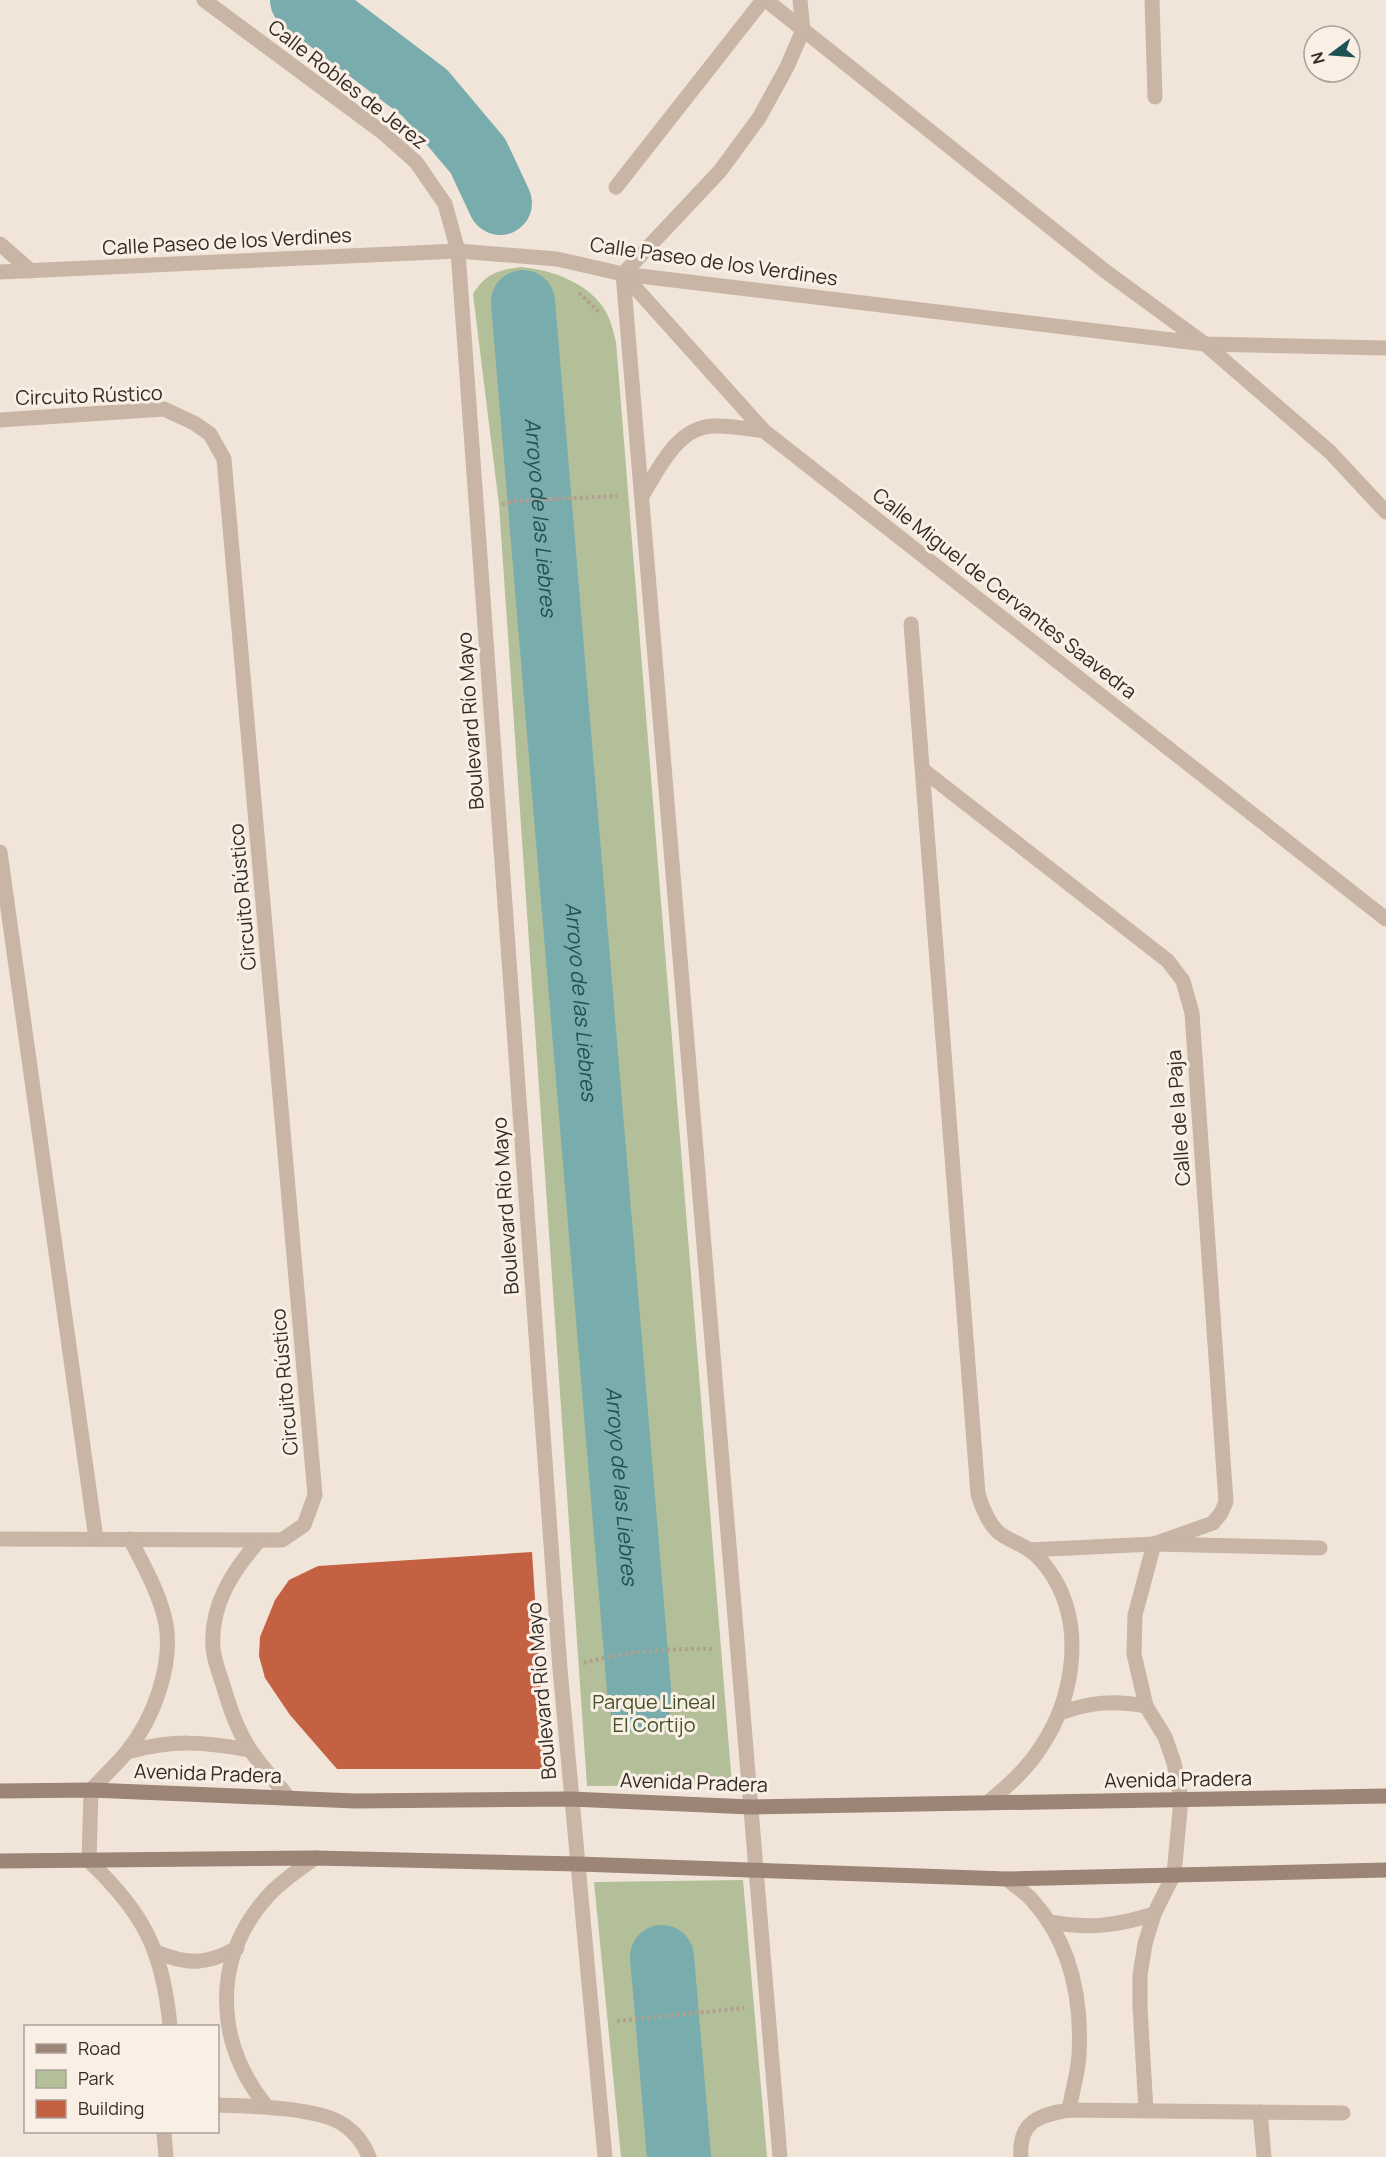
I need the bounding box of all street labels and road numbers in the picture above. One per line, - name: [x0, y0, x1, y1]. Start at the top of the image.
- street label: Calle Robles de Jerez: [263, 13, 433, 155]
- street label: Calle Paseo de los Verdines: [102, 221, 352, 261]
- street label: Calle Paseo de los Verdines: [588, 230, 840, 292]
- street label: Circuito Rústico: [15, 379, 163, 411]
- street label: Calle Miguel de Cervantes Saavedra: [867, 481, 1143, 705]
- street label: Boulevard Río Mayo: [450, 631, 490, 811]
- street label: Circuito Rústico: [222, 822, 262, 972]
- street label: Calle de la Paja: [1160, 1049, 1196, 1187]
- street label: Boulevard Río Mayo: [485, 1116, 525, 1296]
- street label: Circuito Rústico: [264, 1307, 304, 1457]
- street label: Boulevard Río Mayo: [520, 1601, 562, 1781]
- street label: Avenida Pradera: [134, 1757, 282, 1789]
- street label: Avenida Pradera: [1104, 1764, 1252, 1794]
- street label: Avenida Pradera: [620, 1766, 768, 1798]

